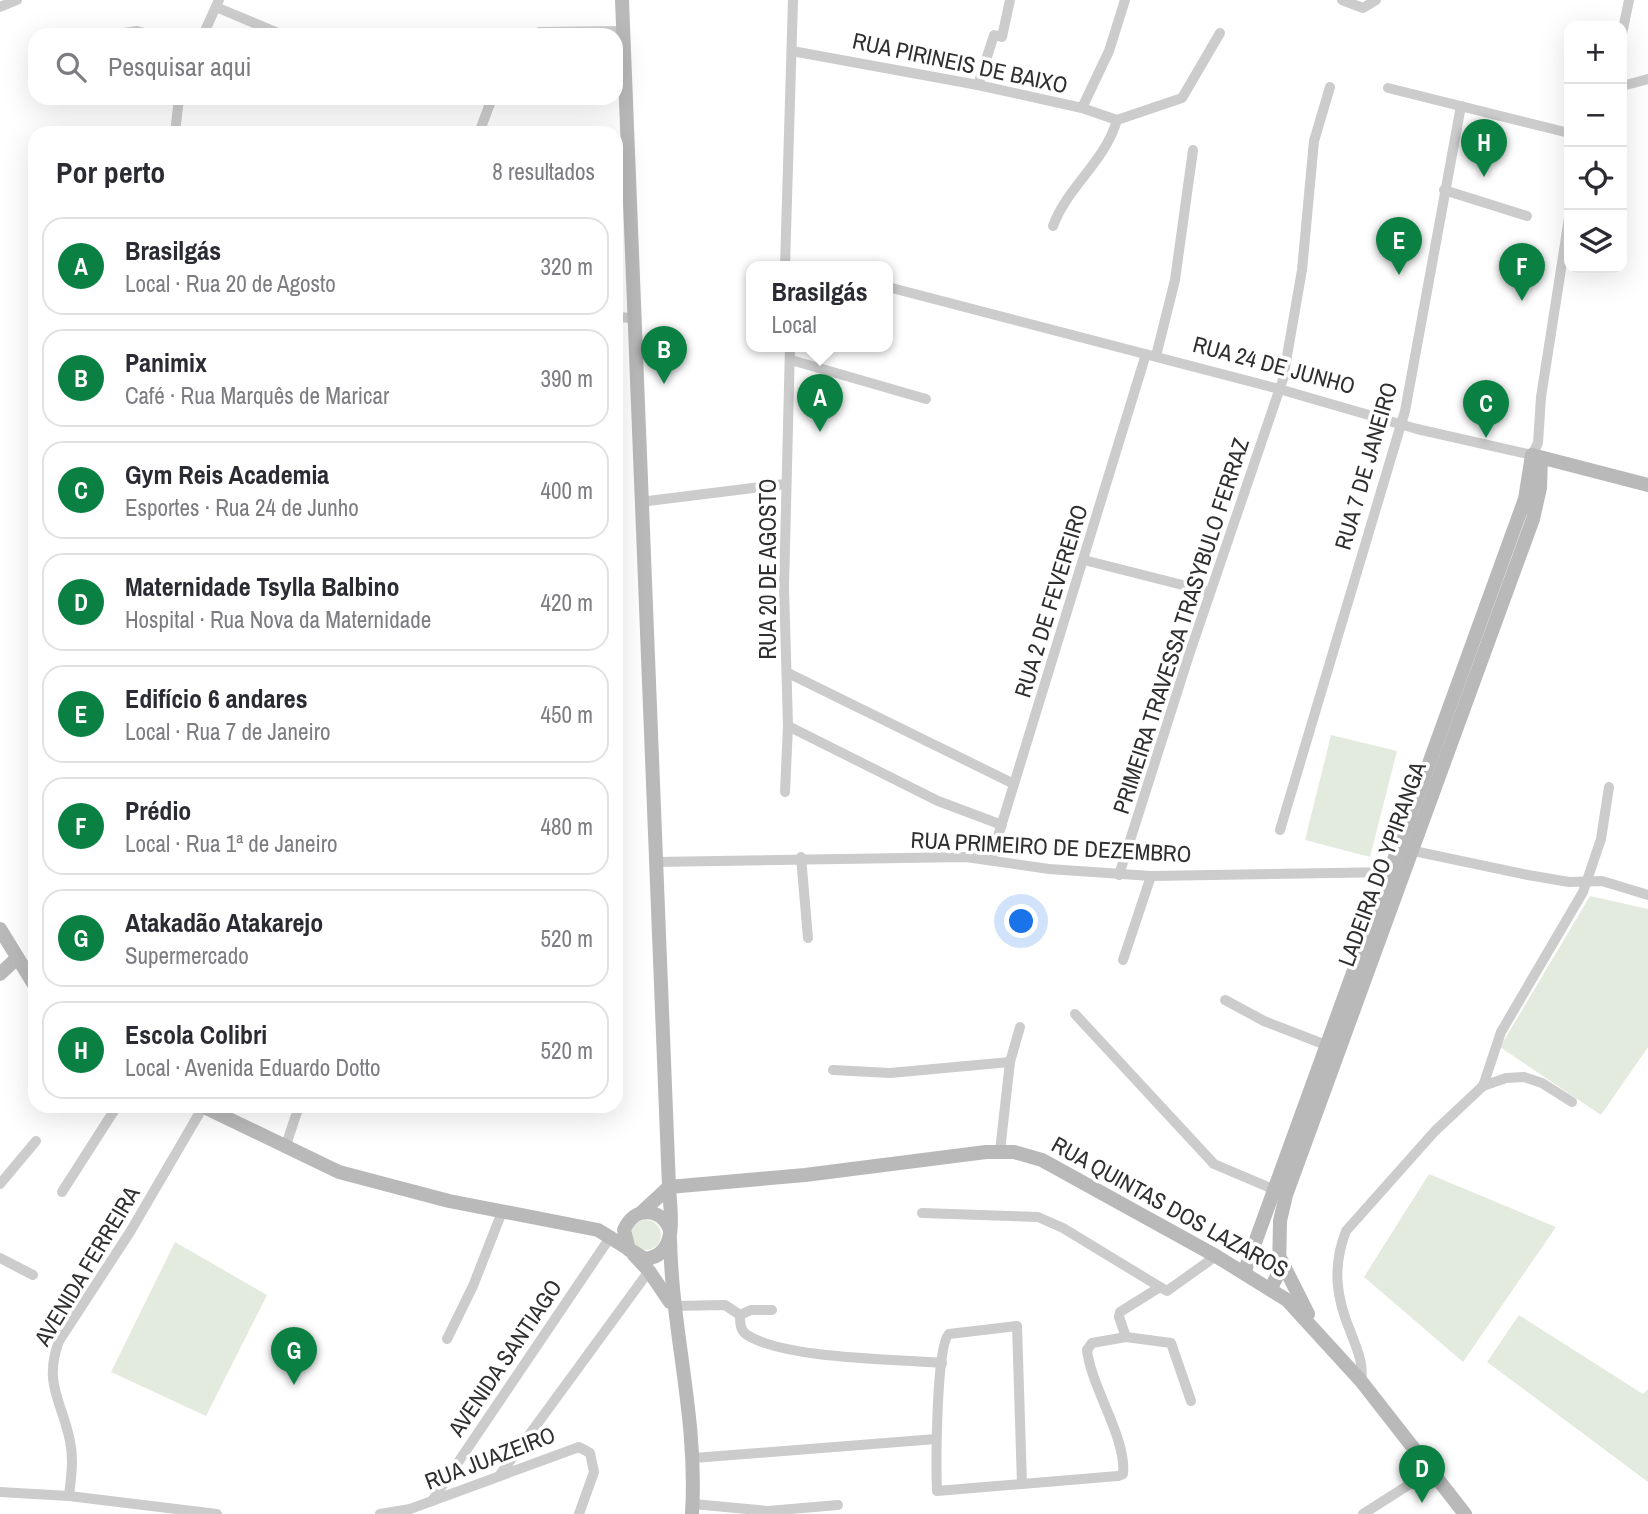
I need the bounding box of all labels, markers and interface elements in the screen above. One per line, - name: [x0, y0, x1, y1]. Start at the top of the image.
- map controls: [1564, 21, 1627, 273]
- button: +: [1564, 21, 1627, 84]
- street label: RUA PIRINEIS DE BAIXO: [850, 25, 1070, 100]
- search box: [28, 28, 623, 105]
- icon: search: [52, 48, 90, 86]
- text: Pesquisar aqui: [108, 49, 251, 84]
- button: −: [1564, 84, 1627, 147]
- pin: H: [1461, 119, 1507, 177]
- button: locate: [1564, 147, 1627, 210]
- text: Por perto: [56, 152, 165, 192]
- text: 8 resultados: [492, 156, 595, 187]
- button: layers: [1564, 210, 1627, 273]
- pin: E: [1376, 217, 1422, 275]
- text: Brasilgás: [125, 233, 221, 268]
- pin: F: [1499, 243, 1545, 301]
- text: A: [74, 251, 88, 282]
- text: 320 m: [541, 251, 593, 282]
- popup: [746, 261, 893, 352]
- text: Local · Rua 20 de Agosto: [125, 268, 336, 299]
- text: Brasilgás: [772, 274, 868, 309]
- text: Local: [772, 309, 817, 340]
- pin: B: [641, 326, 687, 384]
- street label: RUA 24 DE JUNHO: [1190, 328, 1359, 401]
- text: Panimix: [125, 345, 207, 380]
- text: B: [74, 363, 88, 394]
- text: 390 m: [541, 363, 593, 394]
- pin: A: [797, 374, 843, 432]
- street label: RUA 7 DE JANEIRO: [1327, 378, 1404, 553]
- text: Café · Rua Marquês de Maricar: [125, 380, 389, 411]
- pin: C: [1463, 380, 1509, 438]
- street label: PRIMEIRA TRAVESSA TRASYBULO FERRAZ: [1105, 434, 1256, 818]
- text: Gym Reis Academia: [125, 457, 329, 492]
- text: C: [74, 475, 88, 506]
- text: 400 m: [541, 475, 593, 506]
- street label: RUA 20 DE AGOSTO: [752, 478, 783, 660]
- text: Esportes · Rua 24 de Junho: [125, 492, 359, 523]
- street label: RUA 2 DE FEVEREIRO: [1006, 501, 1095, 701]
- text: Maternidade Tsylla Balbino: [125, 569, 400, 604]
- text: D: [74, 587, 88, 618]
- text: 420 m: [541, 587, 593, 618]
- text: Hospital · Rua Nova da Maternidade: [125, 604, 431, 635]
- text: Edifício 6 andares: [125, 681, 308, 716]
- text: E: [75, 699, 87, 730]
- text: 450 m: [541, 699, 593, 730]
- text: Local · Rua 7 de Janeiro: [125, 716, 331, 747]
- street label: LADEIRA DO YPIRANGA: [1330, 757, 1433, 970]
- text: Prédio: [125, 793, 191, 828]
- text: F: [75, 811, 87, 842]
- text: 480 m: [541, 811, 593, 842]
- street label: RUA PRIMEIRO DE DEZEMBRO: [910, 824, 1192, 869]
- text: Local · Rua 1ª de Janeiro: [125, 828, 337, 859]
- your location: [1004, 904, 1038, 938]
- text: Atakadão Atakarejo: [125, 905, 323, 940]
- text: G: [74, 923, 88, 954]
- text: 520 m: [541, 923, 593, 954]
- text: Supermercado: [125, 940, 249, 971]
- text: Escola Colibri: [125, 1017, 267, 1052]
- text: H: [74, 1035, 88, 1066]
- text: 520 m: [541, 1035, 593, 1066]
- text: Local · Avenida Eduardo Dotto: [125, 1052, 381, 1083]
- street label: RUA QUINTAS DOS LAZAROS: [1046, 1129, 1294, 1285]
- street label: AVENIDA FERREIRA: [26, 1180, 147, 1352]
- street label: AVENIDA SANTIAGO: [440, 1273, 569, 1443]
- pin: G: [271, 1327, 317, 1385]
- street label: RUA JUAZEIRO: [420, 1418, 559, 1497]
- pin: D: [1399, 1445, 1445, 1503]

